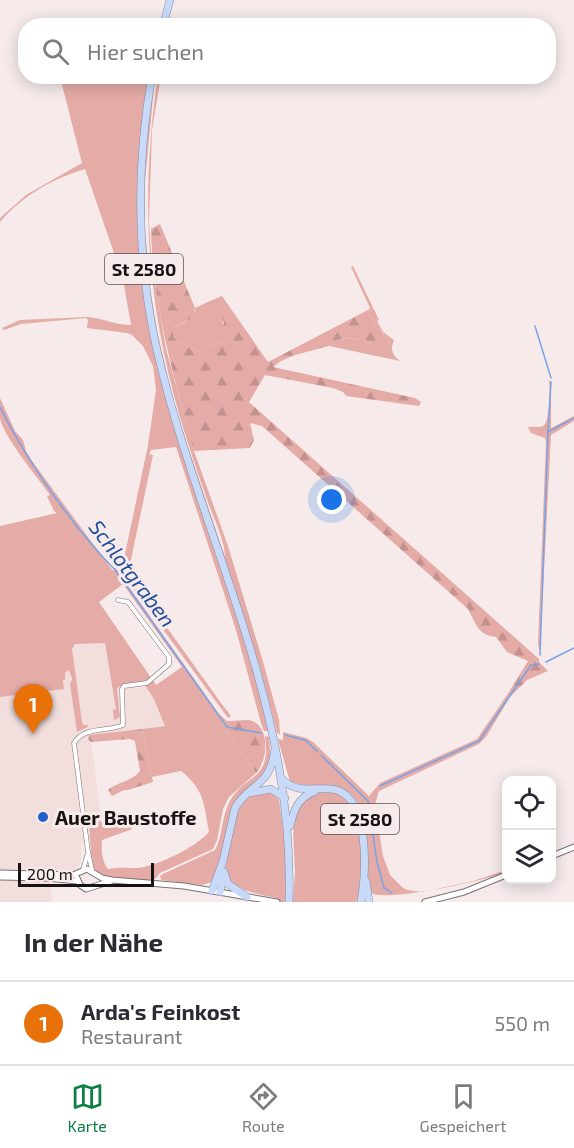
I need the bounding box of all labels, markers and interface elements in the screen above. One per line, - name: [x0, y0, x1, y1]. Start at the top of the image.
- search box: [18, 18, 556, 84]
- icon: search: [39, 35, 72, 68]
- text: Hier suchen: [87, 38, 204, 64]
- road number: St 2580: [105, 254, 183, 284]
- your location: [317, 485, 346, 514]
- water label: Schlotgraben: [85, 515, 181, 631]
- pin: 1: [14, 684, 52, 734]
- map controls: [502, 776, 556, 884]
- button: locate: [502, 776, 556, 830]
- road number: St 2580: [321, 804, 399, 834]
- place label: Auer Baustoffe: [55, 805, 197, 829]
- marker: Auer Baustoffe: [36, 810, 50, 824]
- button: layers: [502, 830, 556, 884]
- scale bar: [18, 860, 154, 888]
- text: 200 m: [27, 864, 73, 883]
- text: In der Nähe: [24, 926, 163, 957]
- text: Arda's Feinkost: [81, 998, 240, 1024]
- text: 1: [39, 1011, 48, 1035]
- text: 550 m: [495, 1011, 550, 1035]
- text: Restaurant: [81, 1024, 182, 1048]
- tab: Karte: [68, 1080, 107, 1135]
- tab: Route: [242, 1080, 285, 1135]
- tab: Gespeichert: [420, 1080, 506, 1135]

